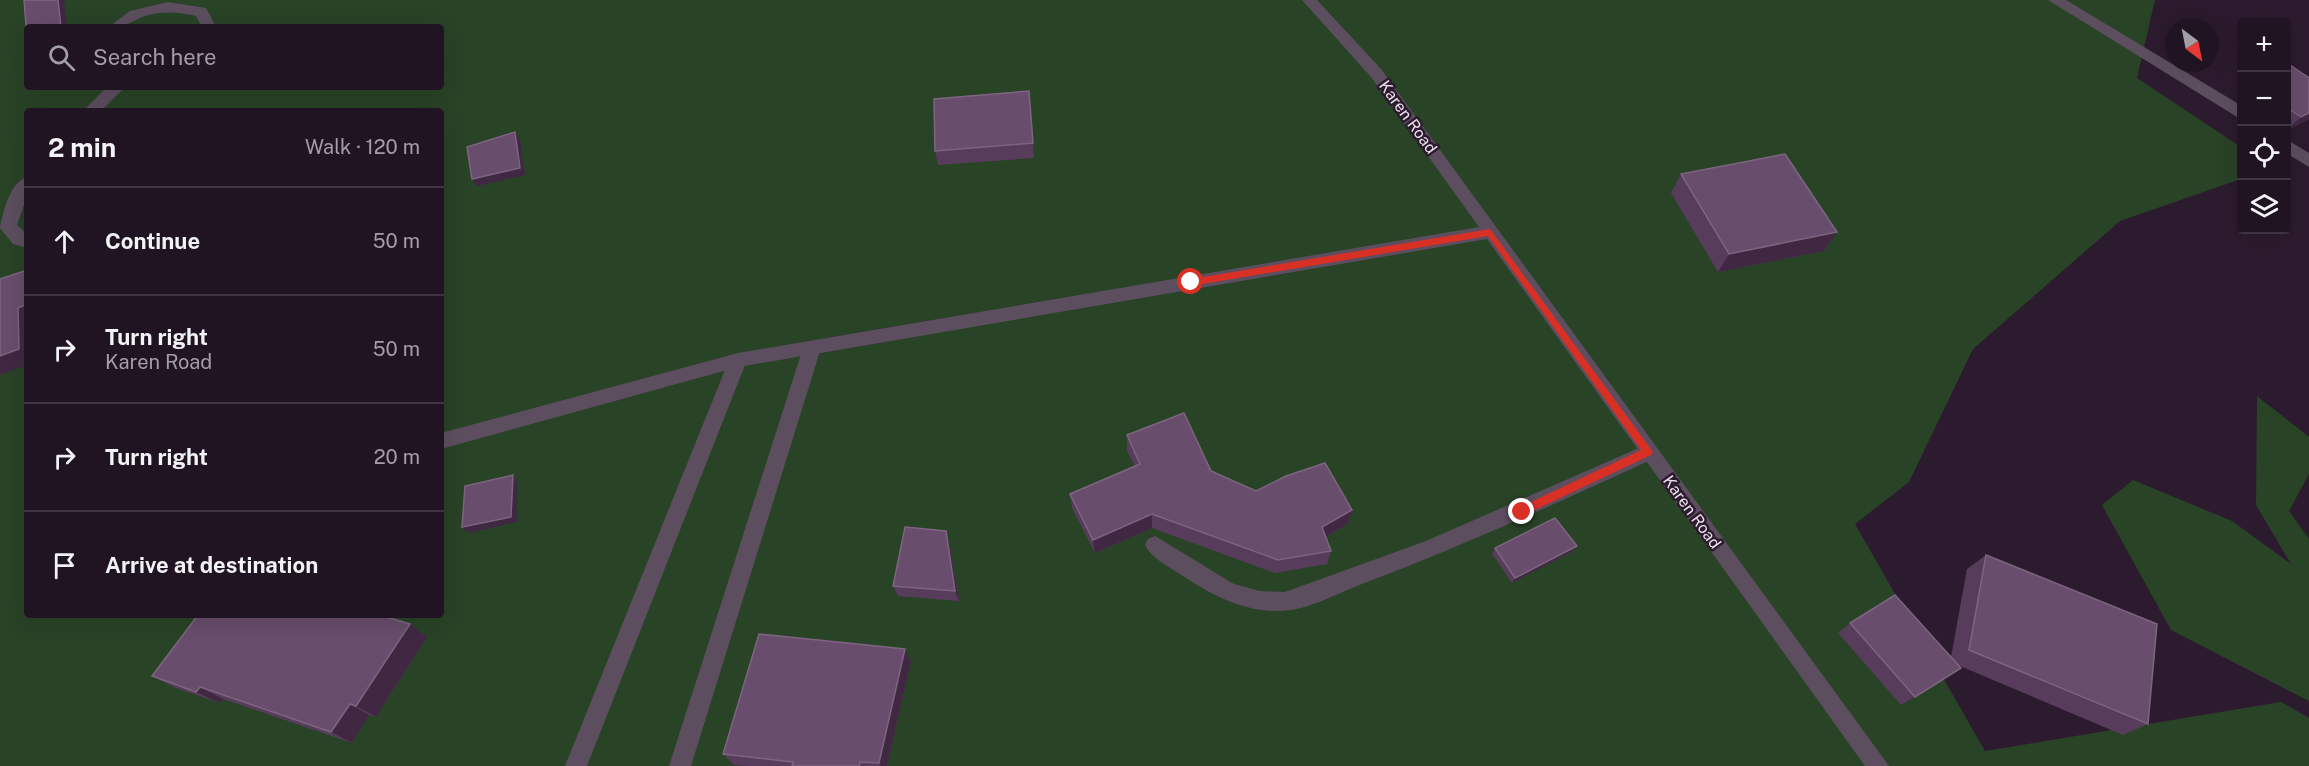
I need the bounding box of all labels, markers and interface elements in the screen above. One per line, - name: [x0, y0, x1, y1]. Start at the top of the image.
- north arrow: [2165, 18, 2219, 72]
- map controls: [2237, 18, 2291, 234]
- button: +: [2237, 18, 2291, 72]
- search box: [24, 24, 444, 90]
- icon: search: [45, 41, 78, 74]
- text: Search here: [93, 44, 217, 70]
- button: −: [2237, 72, 2291, 126]
- street label: Karen Road: [1375, 77, 1441, 157]
- button: locate: [2237, 126, 2291, 180]
- text: 2 min: [48, 132, 116, 163]
- text: Walk · 120 m: [305, 135, 420, 159]
- button: layers: [2237, 180, 2291, 234]
- icon: ahead: [48, 225, 81, 258]
- text: Continue: [105, 228, 200, 254]
- text: 50 m: [373, 229, 420, 253]
- route start: [1177, 268, 1203, 294]
- text: Turn right: [105, 324, 208, 350]
- icon: right: [48, 333, 81, 366]
- text: 50 m: [373, 337, 420, 361]
- text: Karen Road: [105, 350, 212, 374]
- icon: right: [48, 441, 81, 474]
- text: Turn right: [105, 444, 208, 470]
- text: 20 m: [374, 445, 420, 469]
- street label: Karen Road: [1659, 472, 1725, 552]
- route end: [1508, 498, 1534, 524]
- icon: arrive: [48, 549, 81, 582]
- text: Arrive at destination: [105, 552, 318, 578]

